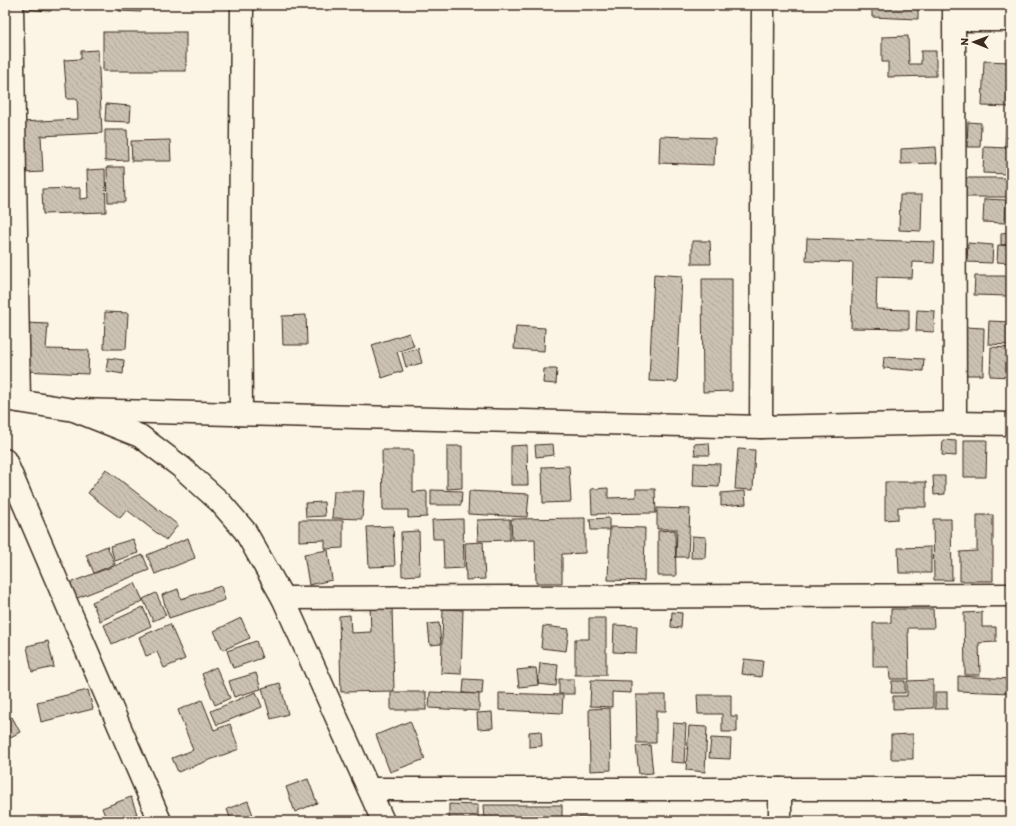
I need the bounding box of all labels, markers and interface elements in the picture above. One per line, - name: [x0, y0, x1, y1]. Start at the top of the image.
- north arrow: [954, 22, 994, 62]
- text: N: [958, 38, 971, 46]

